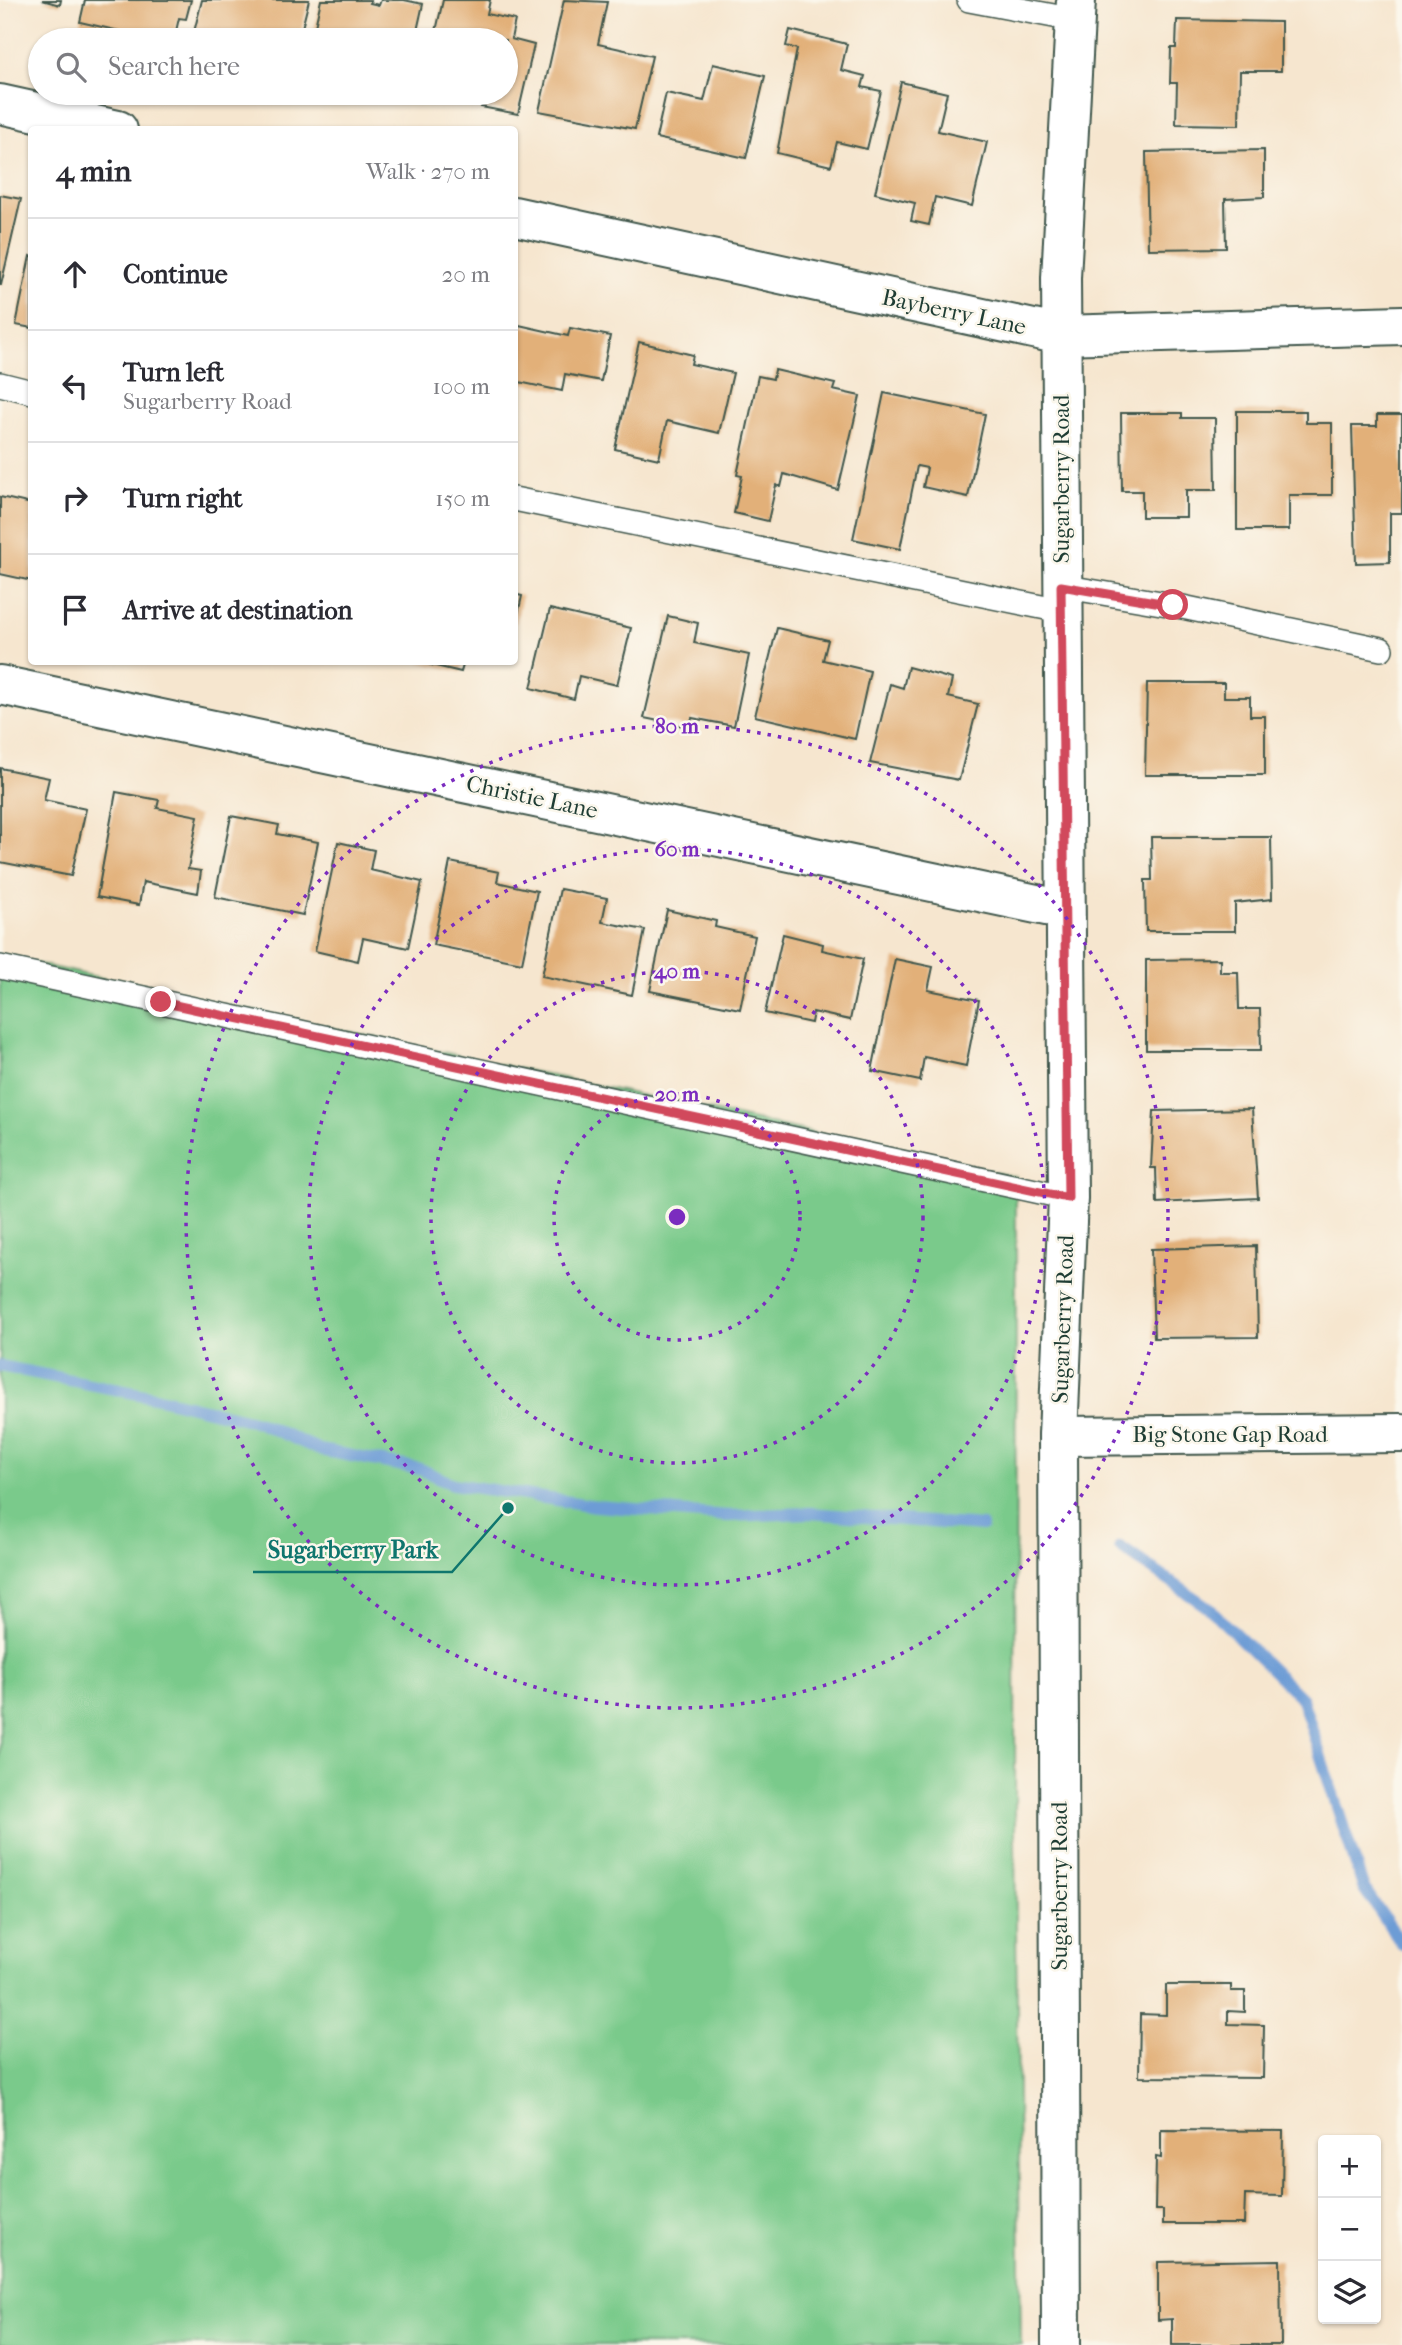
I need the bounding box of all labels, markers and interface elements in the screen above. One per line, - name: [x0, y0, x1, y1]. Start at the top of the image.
- search box: [28, 28, 518, 105]
- icon: search: [52, 48, 90, 86]
- text: Search here: [108, 51, 240, 82]
- text: 4 min: [56, 154, 131, 189]
- text: Walk · 270 m: [366, 158, 490, 185]
- icon: ahead: [56, 255, 94, 293]
- text: Continue: [123, 259, 228, 290]
- text: 20 m: [441, 261, 490, 288]
- street label: Bayberry Lane: [879, 284, 1029, 340]
- text: Turn left: [123, 357, 224, 388]
- icon: left: [56, 367, 94, 405]
- text: 100 m: [432, 373, 490, 400]
- text: Sugarberry Road: [123, 388, 292, 415]
- street label: Sugarberry Road: [1048, 394, 1075, 563]
- icon: right: [56, 479, 94, 517]
- text: Turn right: [123, 483, 243, 514]
- text: 150 m: [435, 485, 490, 512]
- route start: [1157, 589, 1188, 620]
- icon: arrive: [56, 591, 94, 629]
- text: Arrive at destination: [123, 595, 353, 626]
- text: 80 m: [655, 714, 700, 738]
- street label: Christie Lane: [464, 770, 600, 824]
- text: 60 m: [655, 837, 700, 861]
- text: 40 m: [653, 959, 701, 984]
- route end: [145, 986, 176, 1017]
- text: 20 m: [655, 1082, 700, 1106]
- centre of rings: [665, 1205, 689, 1229]
- street label: Sugarberry Road: [1047, 1234, 1079, 1404]
- street label: Big Stone Gap Road: [1132, 1421, 1328, 1448]
- callout: Sugarberry Park: [253, 1527, 452, 1572]
- text: Sugarberry Park: [268, 1536, 439, 1564]
- street label: Sugarberry Road: [1046, 1801, 1073, 1970]
- map controls: [1318, 2135, 1381, 2324]
- button: +: [1318, 2135, 1381, 2198]
- button: −: [1318, 2198, 1381, 2261]
- button: layers: [1318, 2261, 1381, 2324]

